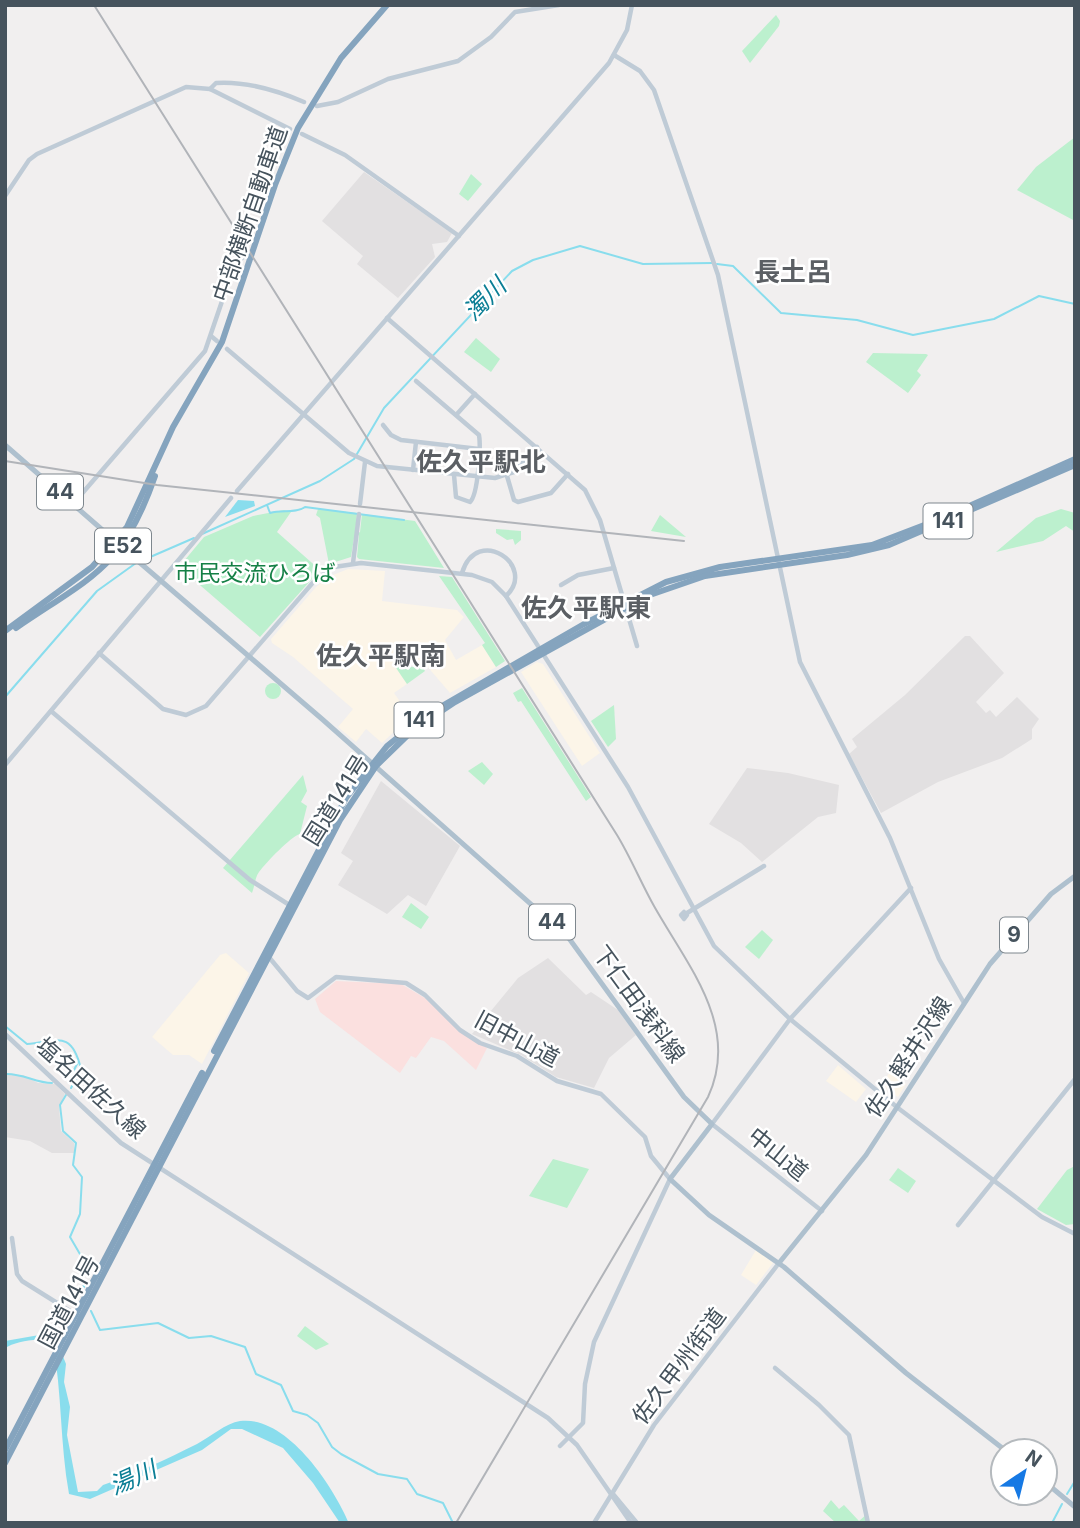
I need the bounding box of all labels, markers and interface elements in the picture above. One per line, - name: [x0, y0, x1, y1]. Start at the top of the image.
- street label: 中部横断自動車道: [207, 122, 293, 306]
- district label: 長土呂: [754, 256, 832, 287]
- water label: 濁川: [457, 269, 514, 326]
- district label: 佐久平駅北: [416, 446, 546, 477]
- road number: 44: [37, 475, 83, 510]
- road number: 141: [923, 504, 972, 538]
- road number: E52: [95, 528, 151, 564]
- park label: 市民交流ひろば: [175, 559, 336, 587]
- district label: 佐久平駅東: [521, 592, 651, 623]
- district label: 佐久平駅南: [316, 640, 446, 671]
- road number: 141: [394, 702, 444, 738]
- street label: 国道141号: [297, 749, 375, 851]
- road number: 44: [529, 904, 575, 940]
- road number: 9: [1000, 918, 1028, 953]
- street label: 下仁田浅科線: [587, 940, 691, 1068]
- street label: 佐久軽井沢線: [859, 992, 957, 1122]
- street label: 旧中山道: [470, 1005, 564, 1073]
- street label: 塩名田佐久線: [30, 1031, 152, 1145]
- street label: 中山道: [742, 1121, 814, 1187]
- street label: 国道141号: [33, 1250, 105, 1354]
- street label: 佐久甲州街道: [626, 1302, 732, 1430]
- north arrow: [989, 1437, 1059, 1507]
- text: N: [1021, 1445, 1046, 1472]
- water label: 湯川: [105, 1453, 163, 1501]

